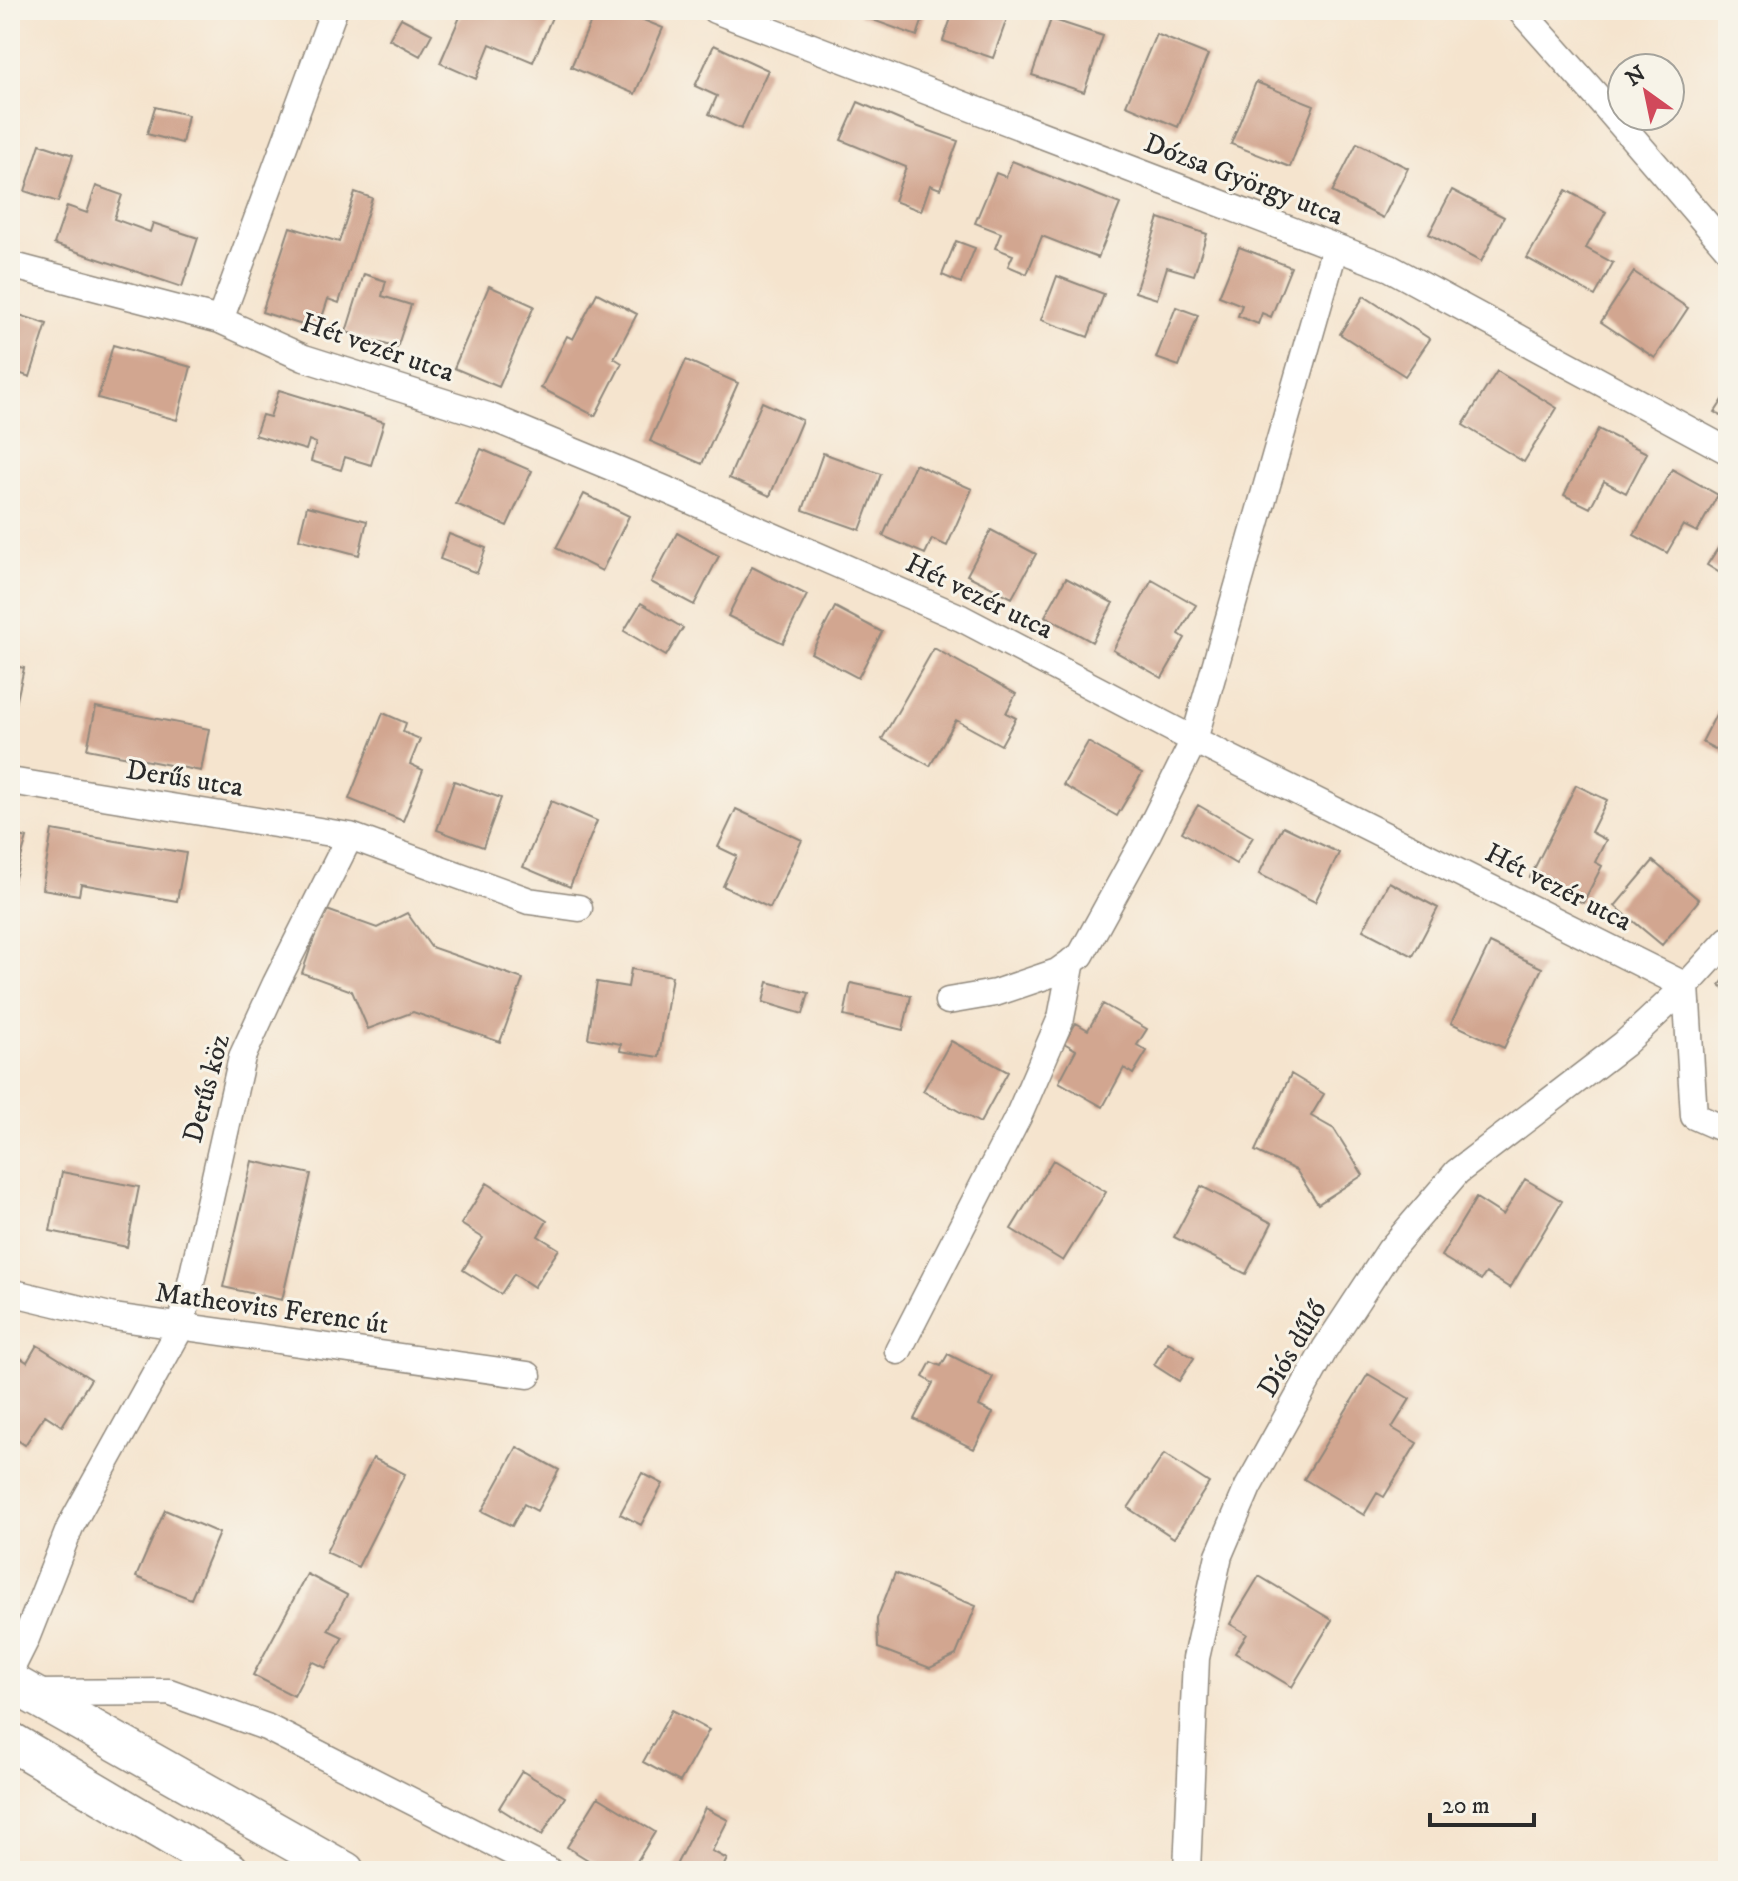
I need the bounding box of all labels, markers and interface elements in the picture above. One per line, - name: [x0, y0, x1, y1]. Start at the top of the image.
- north arrow: [1606, 52, 1686, 132]
- text: N: [1621, 60, 1651, 93]
- street label: Dózsa György utca: [1139, 125, 1348, 233]
- street label: Hét vezér utca: [296, 305, 459, 390]
- street label: Hét vezér utca: [900, 546, 1059, 647]
- street label: Derűs utca: [124, 752, 246, 805]
- street label: Hét vezér utca: [1479, 835, 1638, 939]
- street label: Derűs köz: [175, 1030, 238, 1147]
- street label: Matheovits Ferenc út: [153, 1275, 391, 1342]
- street label: Diós dűlő: [1250, 1294, 1335, 1403]
- scale bar: [1430, 1777, 1534, 1827]
- text: 20 m: [1442, 1791, 1490, 1821]

